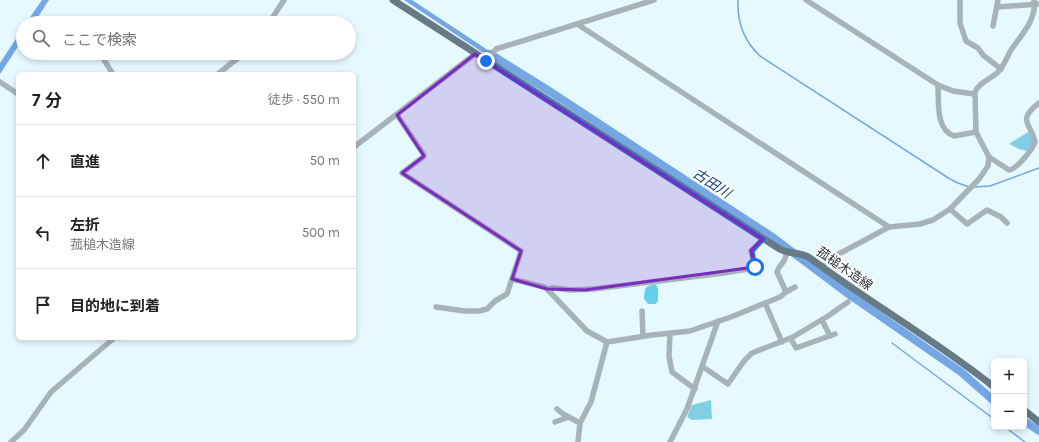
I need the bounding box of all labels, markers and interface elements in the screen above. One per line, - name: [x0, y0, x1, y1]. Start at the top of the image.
- search box: [16, 16, 356, 60]
- icon: search: [30, 27, 52, 49]
- text: ここで検索: [62, 31, 137, 49]
- route end: [477, 52, 495, 70]
- text: 7 分: [32, 90, 62, 110]
- text: 徒歩 · 550 m: [268, 92, 340, 107]
- icon: ahead: [32, 150, 54, 172]
- text: 直進: [70, 153, 100, 171]
- text: 50 m: [310, 153, 340, 168]
- water label: 古田川: [689, 165, 736, 203]
- text: 左折: [70, 216, 100, 234]
- icon: left: [32, 222, 54, 244]
- text: 500 m: [302, 225, 340, 240]
- text: 菰槌木造線: [70, 237, 135, 252]
- street label: 菰槌木造線: [814, 244, 876, 293]
- route start: [746, 258, 764, 276]
- icon: arrive: [32, 294, 54, 316]
- text: 目的地に到着: [70, 297, 160, 315]
- map controls: [991, 358, 1027, 430]
- button: +: [991, 358, 1027, 394]
- button: −: [991, 394, 1027, 430]

